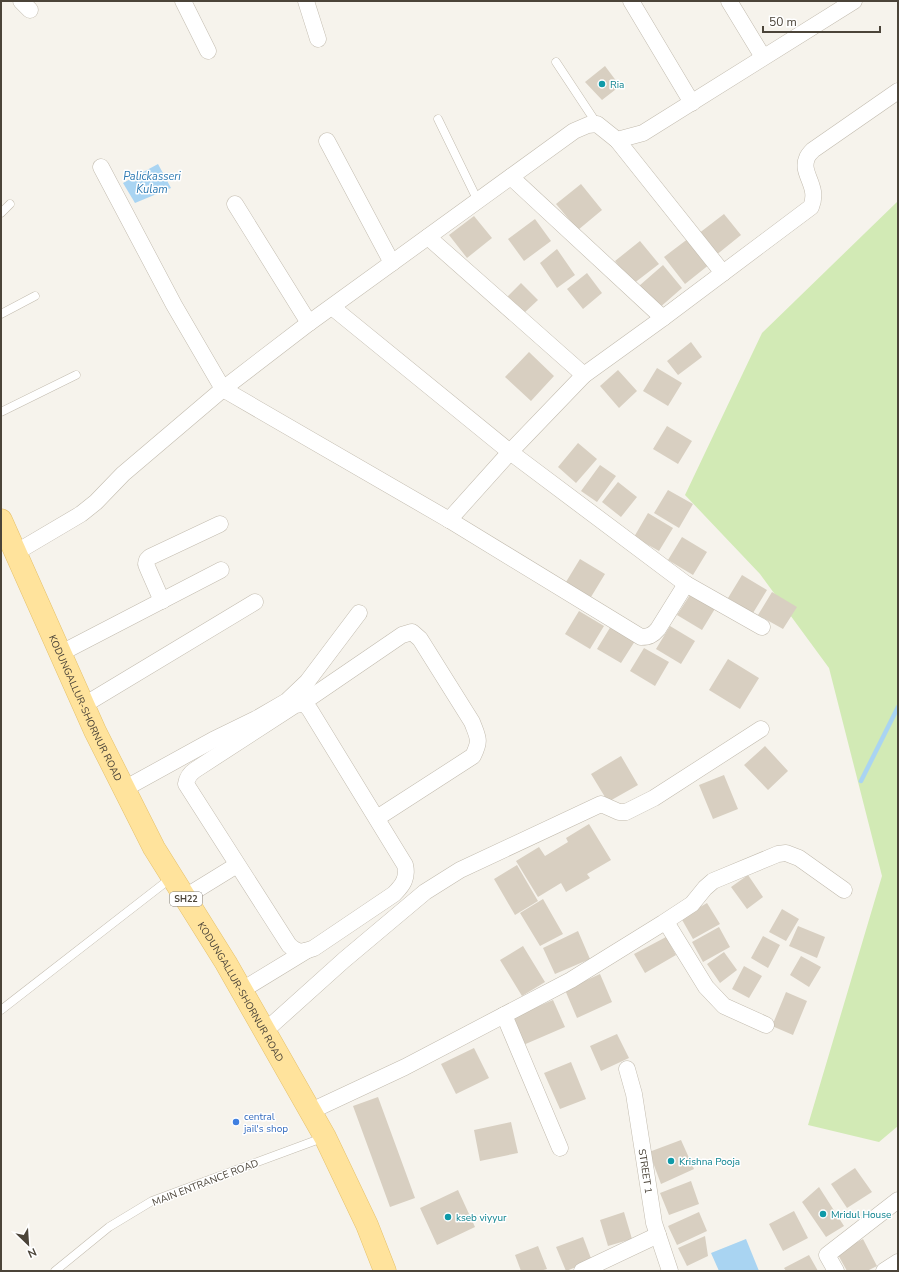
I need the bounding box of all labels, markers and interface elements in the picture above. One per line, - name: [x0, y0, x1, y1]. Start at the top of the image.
- scale bar: [763, 8, 880, 34]
- text: 50 m: [769, 14, 797, 30]
- place label: Ria: [610, 78, 624, 92]
- marker: Ria: [597, 79, 607, 89]
- water label: Palickasseri Kulam: [123, 169, 181, 197]
- street label: KODUNGALLUR-SHORNUR ROAD: [45, 633, 125, 784]
- road number: SH22: [170, 892, 202, 906]
- street label: KODUNGALLUR-SHORNUR ROAD: [194, 919, 287, 1064]
- place label: central jail's shop: [243, 1110, 288, 1136]
- marker: central jail's shop: [231, 1117, 241, 1127]
- street label: STREET 1: [635, 1148, 655, 1195]
- place label: Krishna Pooja: [679, 1155, 740, 1169]
- street label: MAIN ENTRANCE ROAD: [150, 1156, 261, 1210]
- marker: Krishna Pooja: [666, 1156, 676, 1166]
- place label: Mridul House: [831, 1208, 891, 1222]
- marker: Mridul House: [818, 1209, 828, 1219]
- place label: kseb viyyur: [456, 1211, 507, 1225]
- marker: kseb viyyur: [443, 1212, 453, 1222]
- north arrow: [8, 1224, 48, 1264]
- text: N: [25, 1244, 39, 1261]

